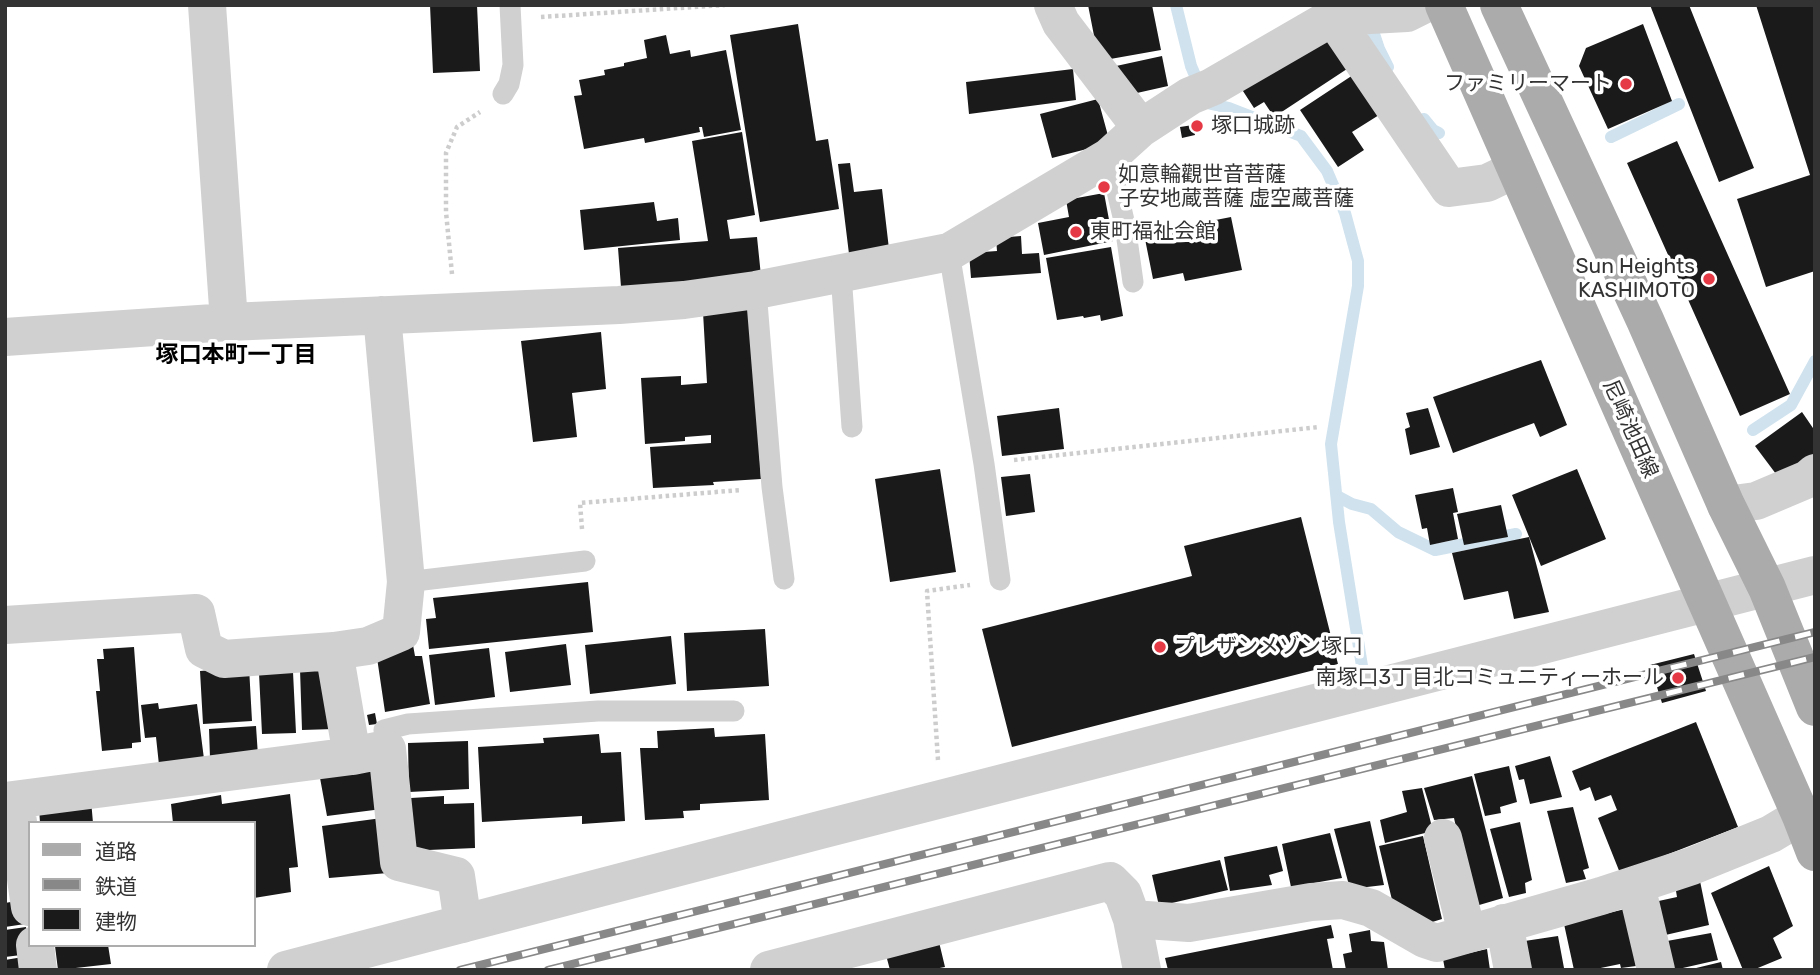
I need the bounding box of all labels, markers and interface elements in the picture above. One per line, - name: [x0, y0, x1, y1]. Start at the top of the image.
- place label: ファミリーマート: [1444, 71, 1612, 97]
- marker: ファミリーマート: [1618, 76, 1634, 92]
- place label: 塚口城跡: [1211, 113, 1295, 139]
- marker: 塚口城跡: [1189, 118, 1205, 134]
- place label: 如意輪觀世音菩薩 子安地蔵菩薩 虚空蔵菩薩: [1118, 162, 1354, 212]
- marker: 如意輪觀世音菩薩 子安地蔵菩薩 虚空蔵菩薩: [1096, 179, 1112, 195]
- place label: 東町福祉会館: [1090, 219, 1216, 245]
- marker: 東町福祉会館: [1068, 224, 1084, 240]
- place label: Sun Heights KASHIMOTO: [1575, 254, 1695, 304]
- marker: Sun Heights KASHIMOTO: [1701, 271, 1717, 287]
- district label: 塚口本町一丁目: [156, 341, 316, 369]
- street label: 尼崎池田線: [1597, 376, 1663, 482]
- place label: プレザンメゾン塚口: [1174, 634, 1363, 660]
- marker: プレザンメゾン塚口: [1152, 639, 1168, 655]
- place label: 南塚口3丁目北コミュニティーホール: [1315, 665, 1664, 691]
- marker: 南塚口3丁目北コミュニティーホール: [1670, 670, 1686, 686]
- legend: [28, 821, 256, 947]
- text: 道路: [95, 839, 137, 864]
- text: 鉄道: [95, 874, 137, 899]
- text: 建物: [95, 909, 137, 934]

